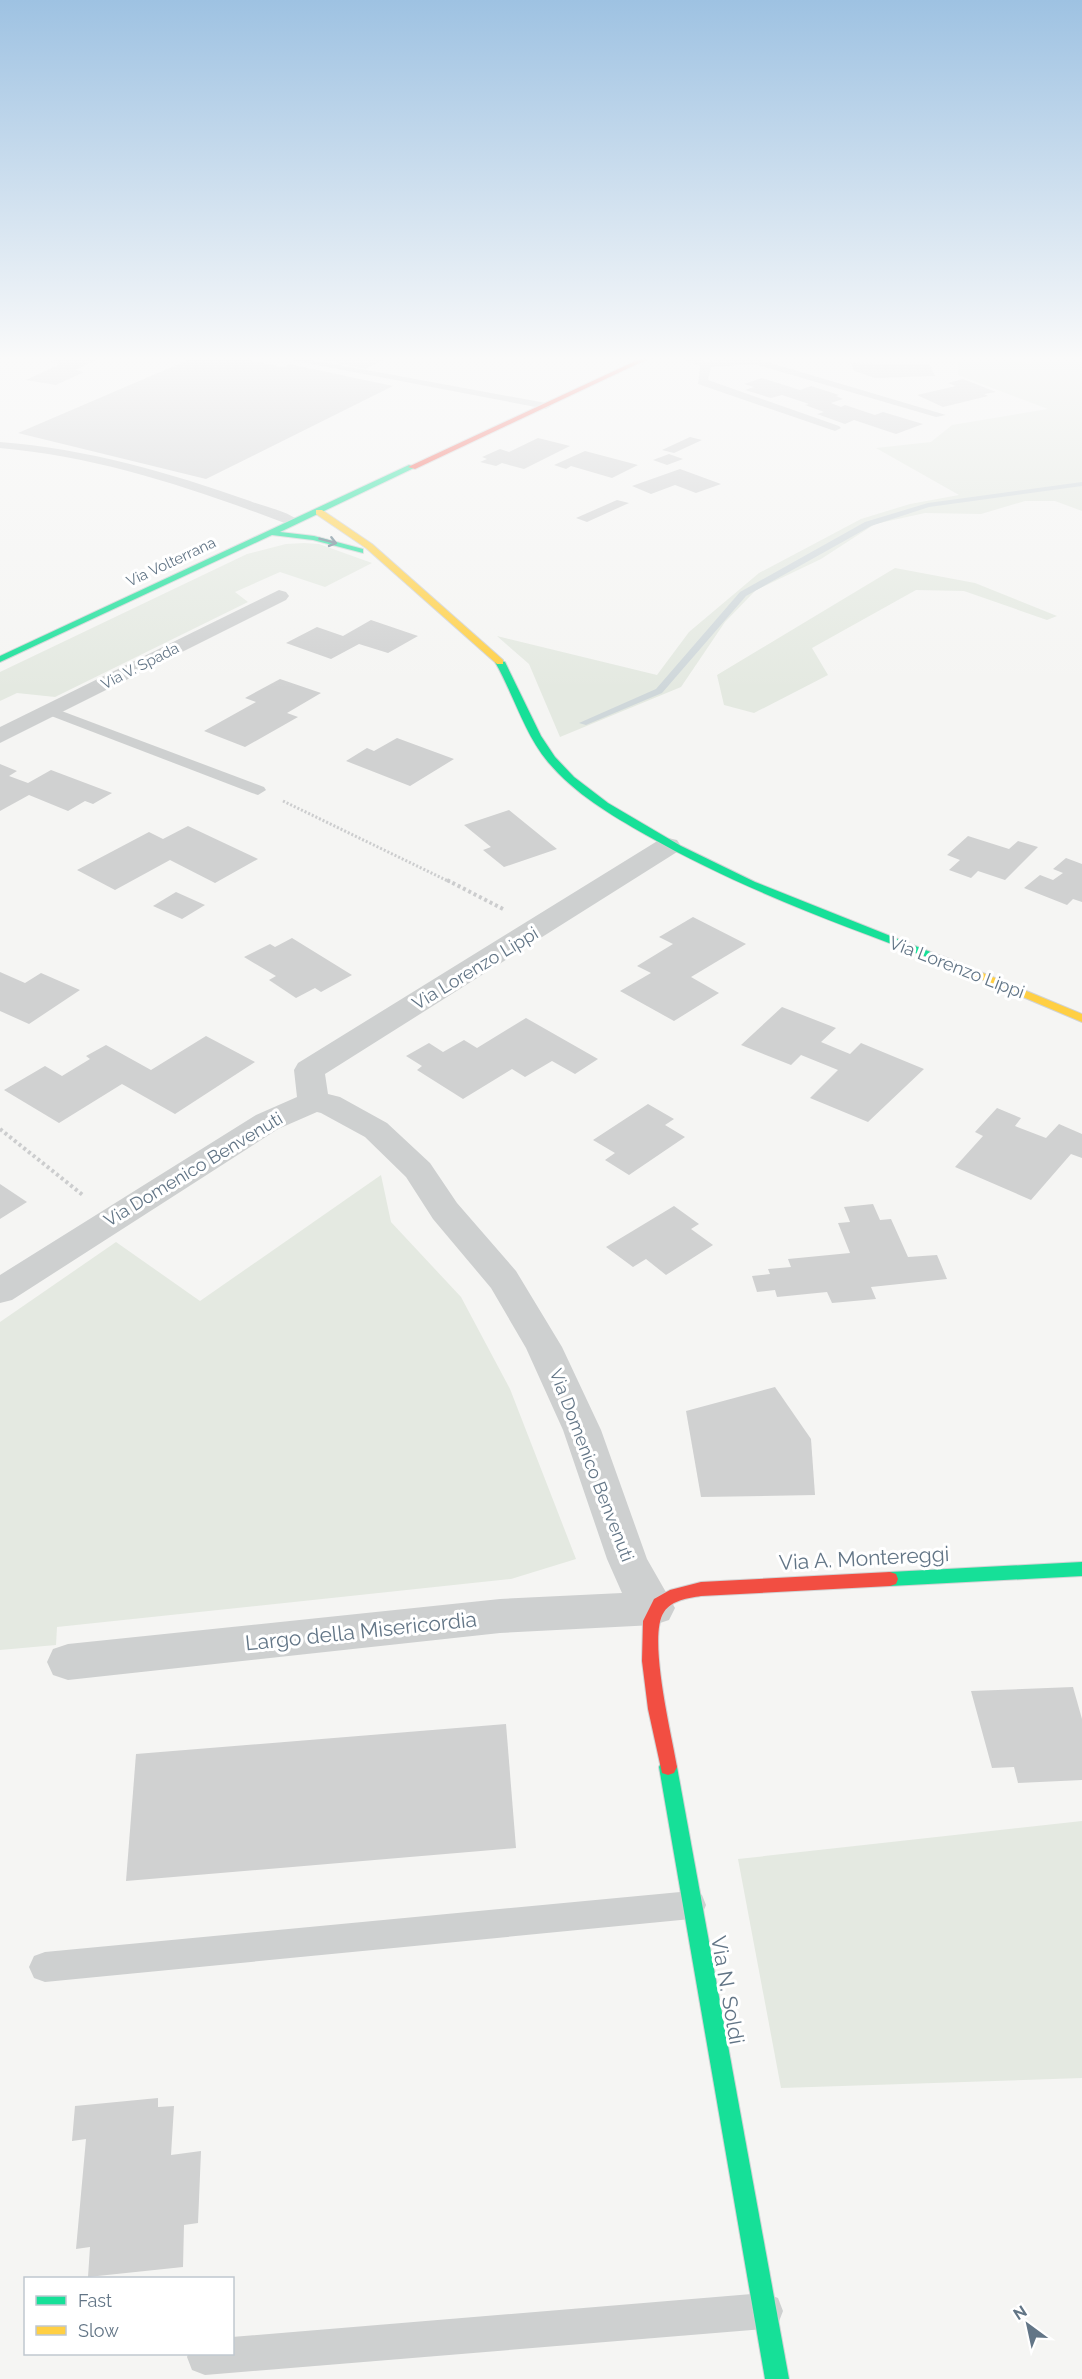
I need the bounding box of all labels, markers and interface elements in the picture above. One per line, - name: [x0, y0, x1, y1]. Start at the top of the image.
- street label: Via Volterrana: [123, 533, 219, 591]
- one-way arrow: [318, 536, 337, 547]
- street label: Via V. Spada: [98, 639, 182, 693]
- street label: Via Lorenzo Lippi: [408, 922, 542, 1014]
- street label: Via Lorenzo Lippi: [886, 932, 1028, 1002]
- street label: Via Domenico Benvenuti: [100, 1107, 286, 1231]
- street label: Via Domenico Benvenuti: [546, 1366, 638, 1564]
- street label: Via A. Montereggi: [778, 1541, 950, 1575]
- street label: Largo della Misericordia: [244, 1606, 478, 1656]
- street label: Via N. Soldi: [706, 1934, 750, 2046]
- legend: [24, 2277, 234, 2355]
- text: Fast: [78, 2290, 112, 2311]
- north arrow: [998, 2295, 1058, 2355]
- text: N: [1010, 2302, 1030, 2324]
- text: Slow: [78, 2320, 119, 2341]

